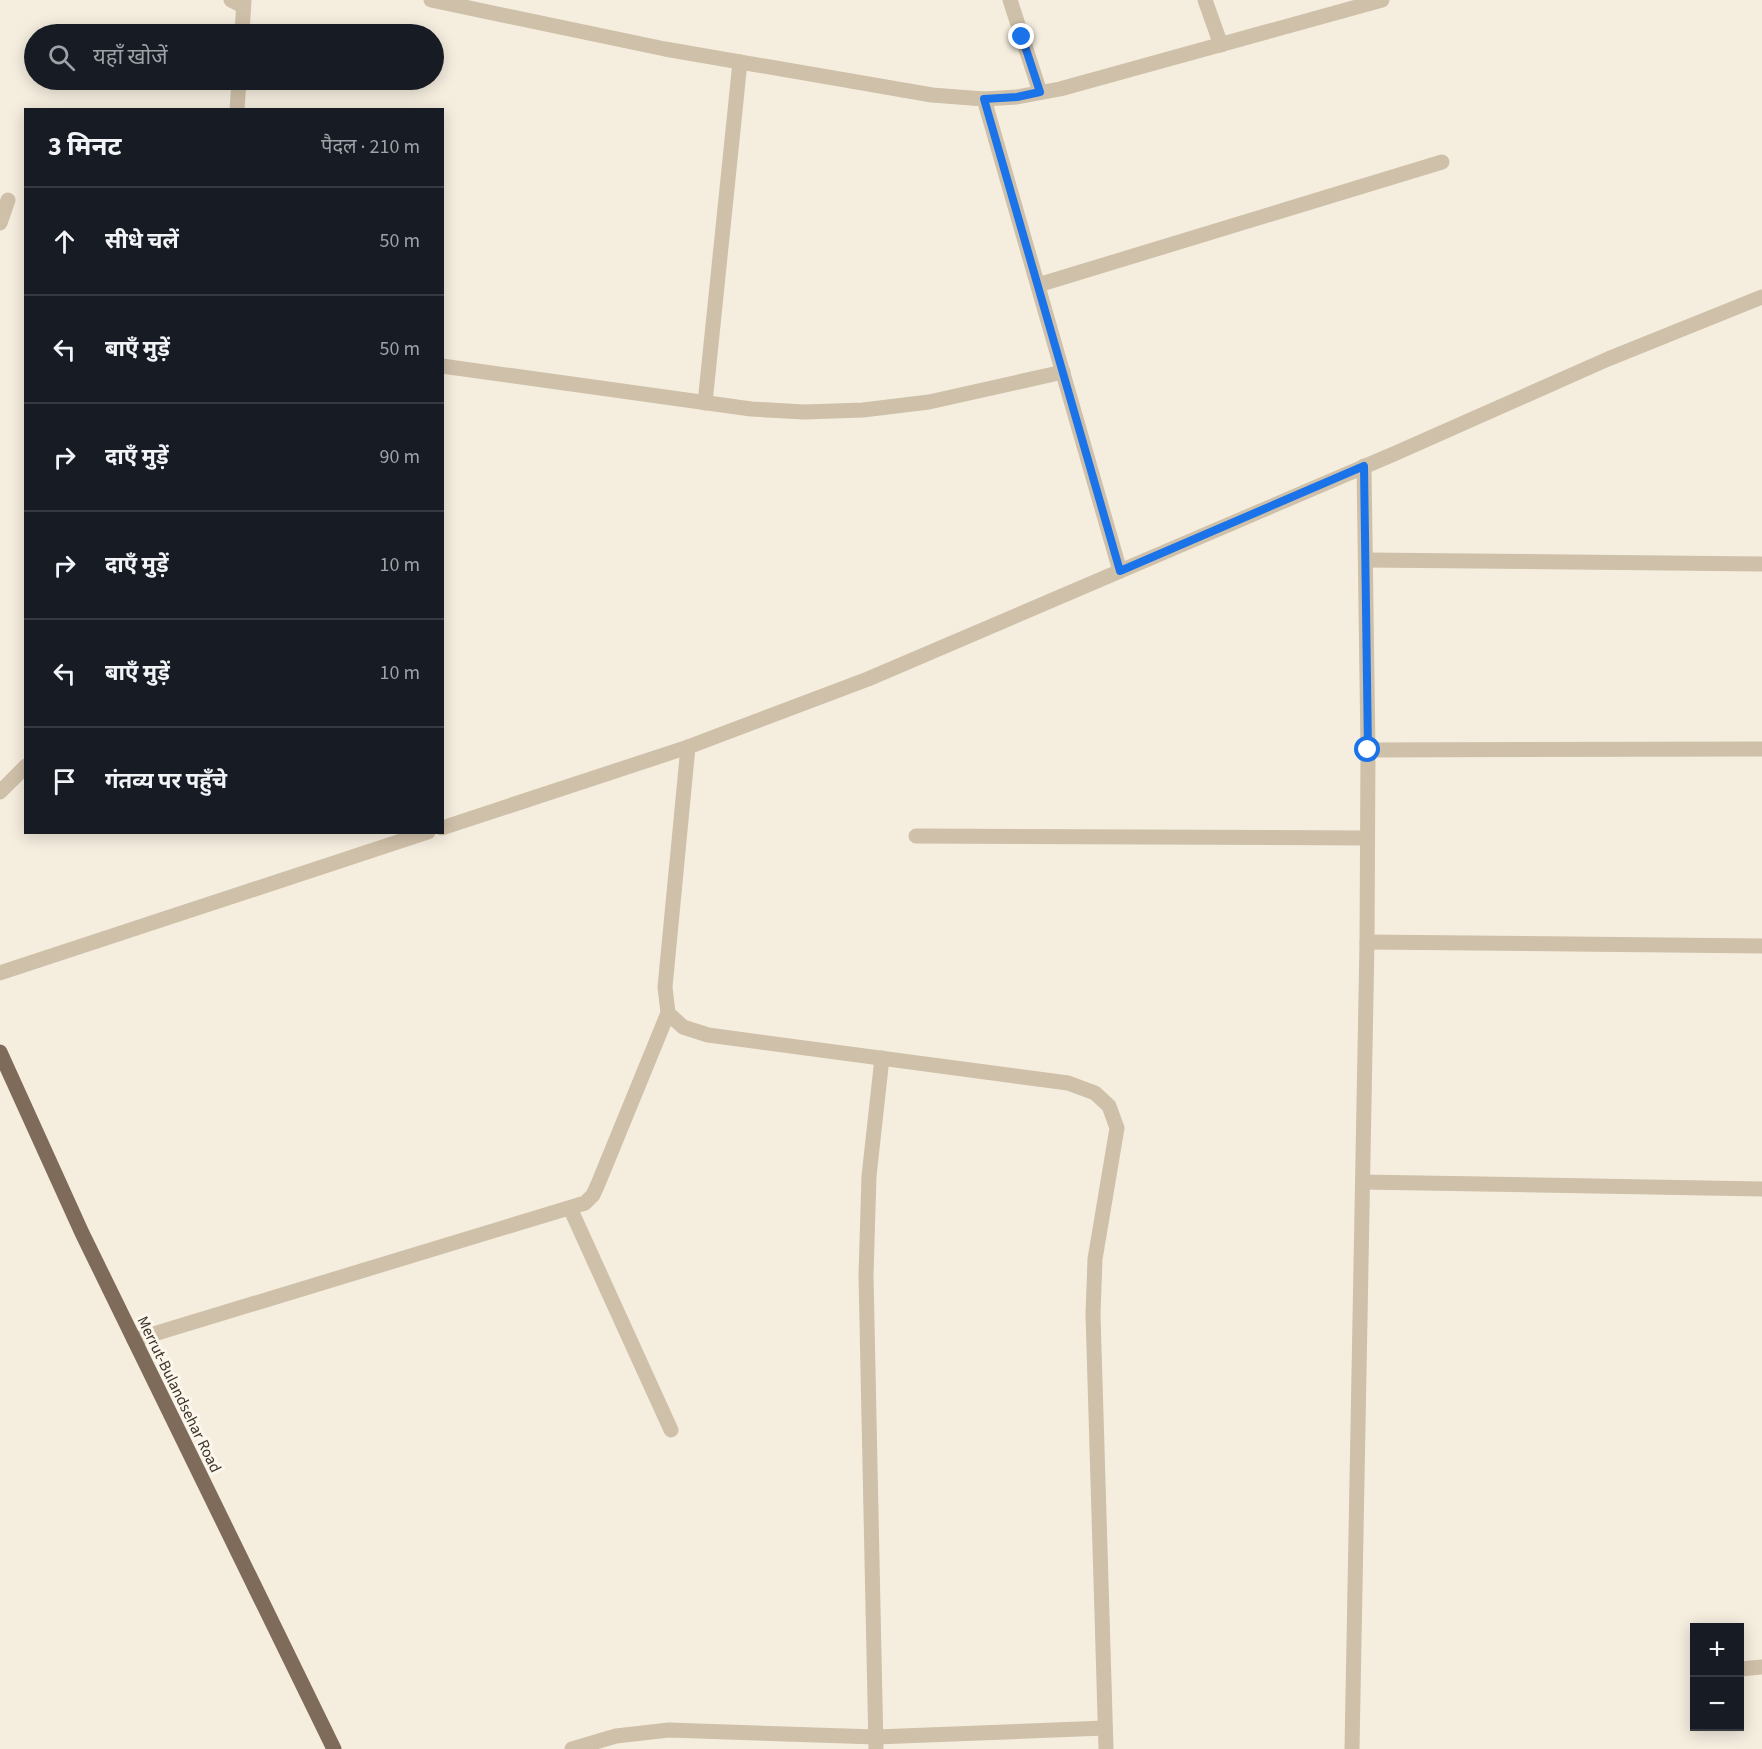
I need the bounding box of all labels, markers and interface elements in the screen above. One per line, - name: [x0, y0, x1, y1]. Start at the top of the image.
- route end: [1008, 23, 1034, 49]
- search box: [24, 24, 444, 90]
- icon: search: [45, 41, 78, 74]
- text: यहाँ खोजें: [93, 41, 168, 73]
- text: 3 मिनट: [48, 128, 122, 165]
- text: पैदल · 210 m: [321, 133, 420, 161]
- icon: ahead: [48, 225, 81, 258]
- text: सीधे चलें: [105, 225, 179, 257]
- text: 50 m: [380, 227, 420, 255]
- icon: left: [48, 333, 81, 366]
- text: बाएँ मुड़ें: [105, 333, 170, 365]
- text: 50 m: [380, 335, 420, 363]
- icon: right: [48, 441, 81, 474]
- text: दाएँ मुड़ें: [105, 441, 168, 473]
- text: 90 m: [380, 443, 420, 471]
- icon: right: [48, 549, 81, 582]
- text: दाएँ मुड़ें: [105, 549, 168, 581]
- text: 10 m: [380, 551, 420, 579]
- icon: left: [48, 657, 81, 690]
- text: बाएँ मुड़ें: [105, 657, 170, 689]
- text: 10 m: [380, 659, 420, 687]
- route start: [1354, 736, 1380, 762]
- icon: arrive: [48, 765, 81, 798]
- text: गंतव्य पर पहुँचे: [105, 765, 227, 797]
- street label: Merrut-Bulandsehar Road: [132, 1312, 227, 1476]
- map controls: [1690, 1623, 1744, 1731]
- button: +: [1690, 1623, 1744, 1677]
- button: −: [1690, 1677, 1744, 1731]

